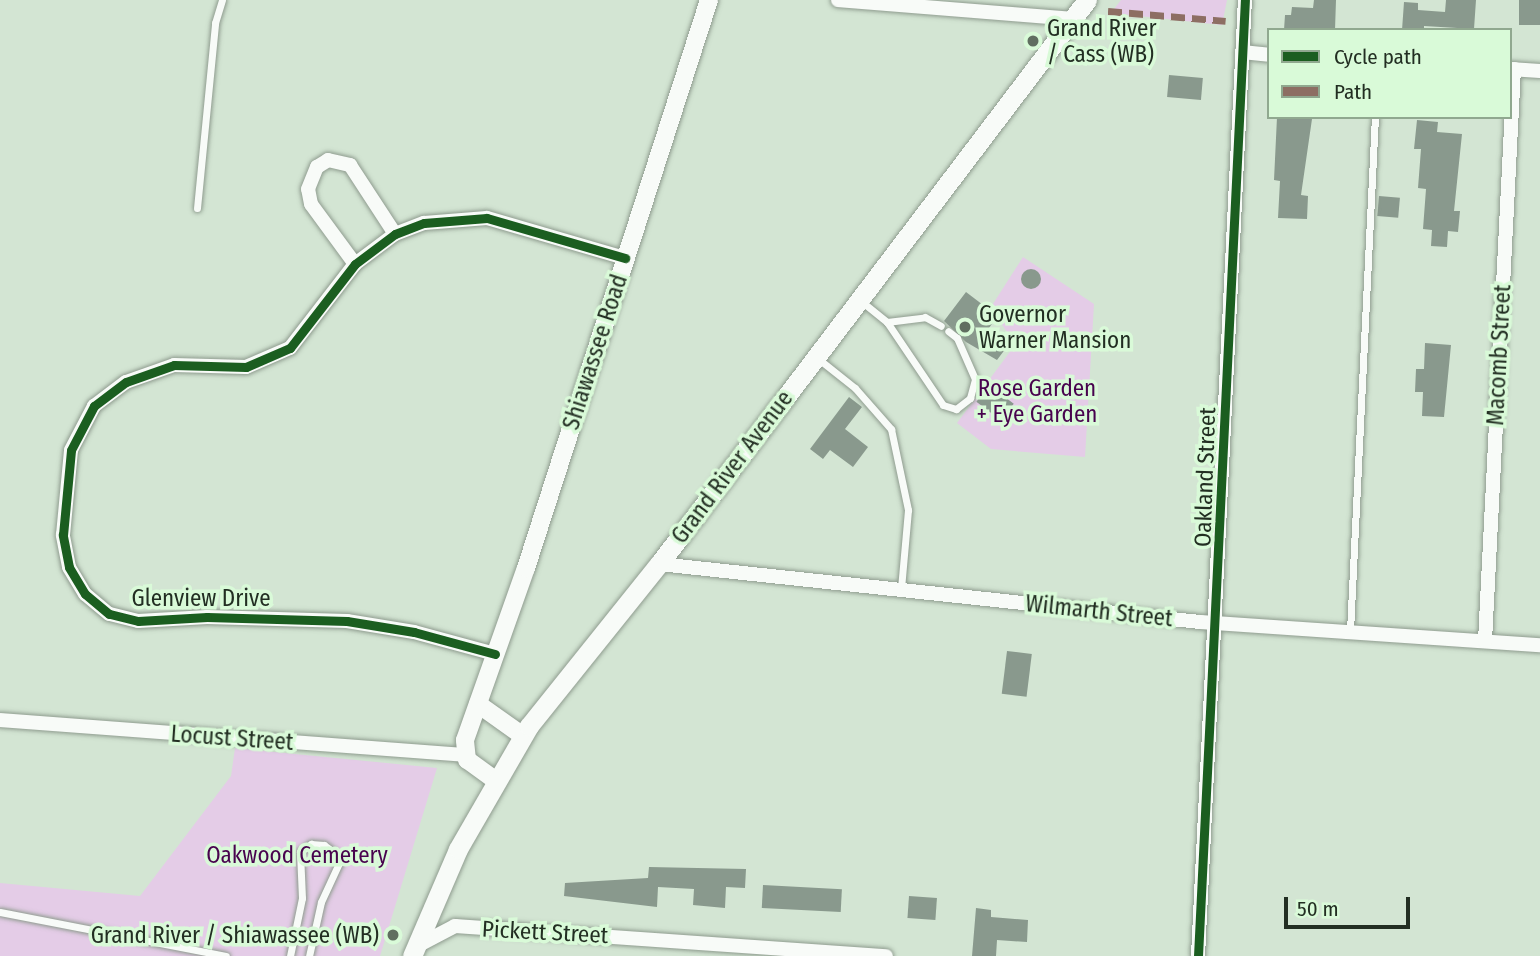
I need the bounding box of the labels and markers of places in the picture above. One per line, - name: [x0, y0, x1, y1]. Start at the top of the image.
- place label: Grand River / Cass (WB): [1047, 14, 1156, 68]
- marker: Grand River / Cass (WB): [1025, 33, 1041, 49]
- place label: Governor Warner Mansion: [979, 300, 1131, 354]
- marker: Governor Warner Mansion: [957, 319, 973, 335]
- place label: Grand River / Shiawassee (WB): [91, 921, 379, 949]
- marker: Grand River / Shiawassee (WB): [385, 927, 401, 943]

